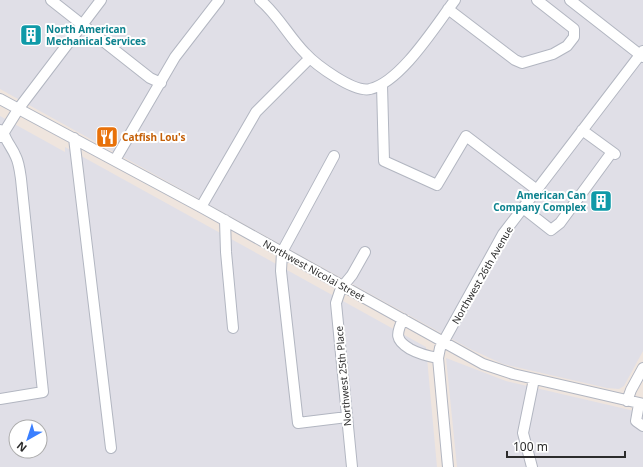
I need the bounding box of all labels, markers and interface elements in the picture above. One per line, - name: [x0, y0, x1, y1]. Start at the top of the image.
- building icon: North American Mechanical Services: [18, 22, 44, 48]
- place label: North American Mechanical Services: [46, 22, 146, 48]
- restaurant icon: Catfish Lou's: [94, 124, 120, 150]
- place label: Catfish Lou's: [122, 130, 185, 144]
- place label: American Can Company Complex: [493, 188, 586, 214]
- building icon: American Can Company Complex: [588, 188, 614, 214]
- street label: Northwest 26th Avenue: [448, 223, 516, 327]
- street label: Northwest Nicolai Street: [261, 236, 368, 304]
- street label: Northwest 25th Place: [332, 325, 354, 427]
- north arrow: [8, 419, 48, 459]
- scale bar: [507, 433, 625, 459]
- text: 100 m: [513, 438, 548, 455]
- text: N: [13, 439, 30, 456]

